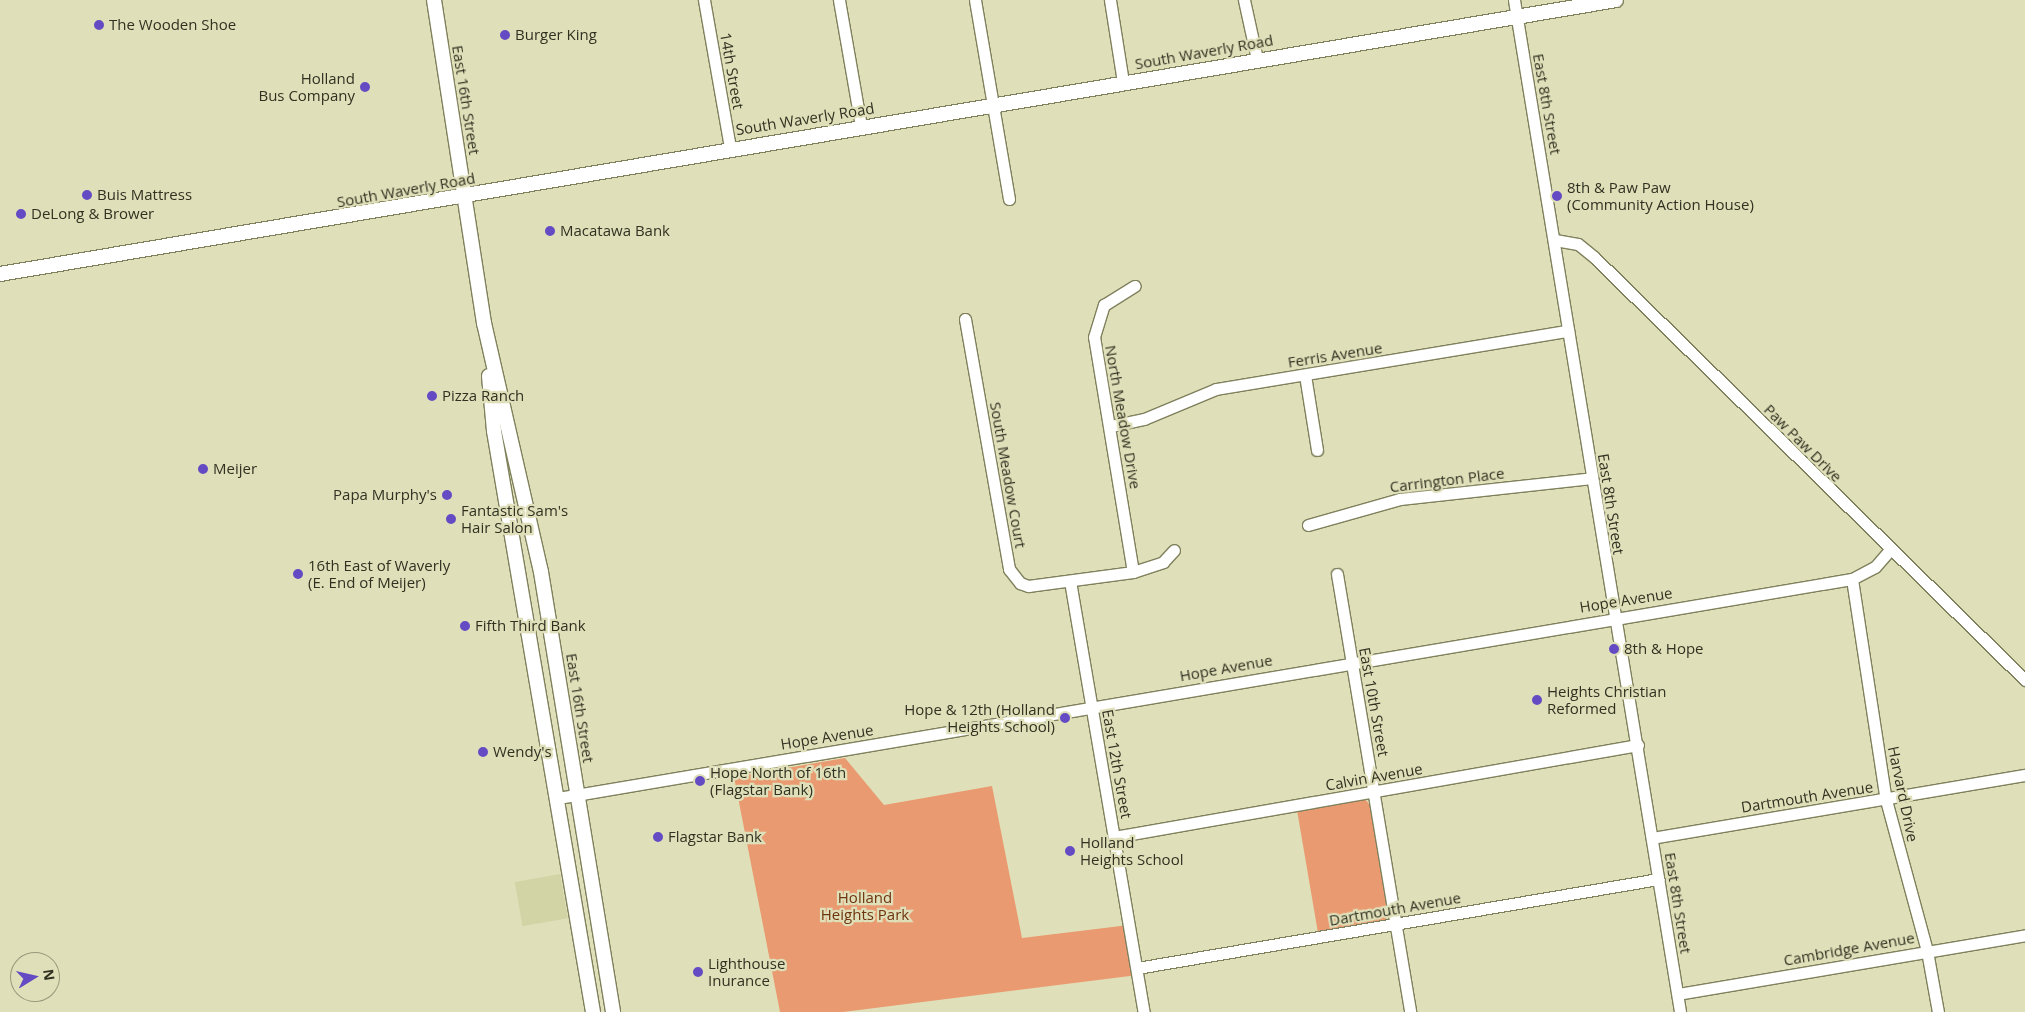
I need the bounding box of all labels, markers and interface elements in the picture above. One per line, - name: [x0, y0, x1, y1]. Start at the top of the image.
- place label: The Wooden Shoe: [109, 16, 236, 34]
- marker: The Wooden Shoe: [93, 19, 105, 31]
- place label: Burger King: [515, 26, 597, 44]
- marker: Burger King: [499, 29, 511, 41]
- street label: 14th Street: [716, 31, 748, 111]
- street label: South Waverly Road: [1133, 31, 1275, 73]
- street label: East 16th Street: [448, 44, 484, 156]
- street label: East 8th Street: [1529, 52, 1565, 156]
- place label: Holland Bus Company: [258, 69, 355, 104]
- marker: Holland Bus Company: [359, 81, 371, 93]
- street label: South Waverly Road: [734, 99, 876, 139]
- street label: South Waverly Road: [335, 169, 477, 211]
- place label: 8th & Paw Paw (Community Action House): [1567, 178, 1754, 213]
- place label: Buis Mattress: [97, 186, 192, 204]
- marker: Buis Mattress: [81, 189, 93, 201]
- marker: 8th & Paw Paw (Community Action House): [1551, 190, 1563, 202]
- place label: DeLong & Brower: [31, 205, 154, 223]
- marker: DeLong & Brower: [15, 208, 27, 220]
- place label: Macatawa Bank: [560, 222, 670, 240]
- marker: Macatawa Bank: [544, 225, 556, 237]
- street label: Ferris Avenue: [1286, 339, 1384, 371]
- street label: North Meadow Drive: [1101, 344, 1145, 490]
- place label: Pizza Ranch: [442, 387, 524, 405]
- marker: Pizza Ranch: [426, 390, 438, 402]
- street label: Paw Paw Drive: [1760, 400, 1846, 486]
- street label: South Meadow Court: [986, 401, 1030, 549]
- street label: East 8th Street: [1594, 452, 1628, 556]
- place label: Meijer: [213, 460, 257, 478]
- marker: Meijer: [197, 463, 209, 475]
- street label: Carrington Place: [1389, 464, 1505, 496]
- place label: Papa Murphy's: [333, 486, 437, 504]
- marker: Papa Murphy's: [441, 489, 453, 501]
- place label: Fantastic Sam's Hair Salon: [461, 501, 568, 536]
- marker: Fantastic Sam's Hair Salon: [445, 513, 457, 525]
- place label: 16th East of Waverly (E. End of Meijer): [308, 556, 450, 591]
- marker: 16th East of Waverly (E. End of Meijer): [292, 568, 304, 580]
- street label: Hope Avenue: [1578, 584, 1674, 616]
- place label: Fifth Third Bank: [475, 617, 586, 635]
- marker: Fifth Third Bank: [459, 620, 471, 632]
- place label: 8th & Hope: [1624, 640, 1704, 658]
- marker: 8th & Hope: [1608, 643, 1620, 655]
- street label: East 10th Street: [1356, 646, 1392, 758]
- street label: Hope Avenue: [1178, 651, 1274, 685]
- street label: East 16th Street: [562, 652, 598, 764]
- place label: Heights Christian Reformed: [1547, 682, 1666, 717]
- marker: Heights Christian Reformed: [1531, 694, 1543, 706]
- place label: Hope & 12th (Holland Heights School): [904, 700, 1055, 735]
- street label: East 12th Street: [1099, 708, 1135, 820]
- marker: Hope & 12th (Holland Heights School): [1059, 712, 1071, 724]
- street label: Hope Avenue: [779, 721, 875, 753]
- place label: Wendy's: [493, 743, 552, 761]
- street label: Harvard Drive: [1884, 745, 1922, 843]
- marker: Wendy's: [477, 746, 489, 758]
- street label: Calvin Avenue: [1324, 760, 1424, 794]
- place label: Hope North of 16th (Flagstar Bank): [710, 763, 846, 798]
- marker: Hope North of 16th (Flagstar Bank): [694, 775, 706, 787]
- street label: Dartmouth Avenue: [1740, 778, 1874, 816]
- place label: Flagstar Bank: [668, 828, 762, 846]
- marker: Flagstar Bank: [652, 831, 664, 843]
- place label: Holland Heights School: [1080, 833, 1183, 868]
- marker: Holland Heights School: [1064, 845, 1076, 857]
- street label: East 8th Street: [1661, 851, 1695, 955]
- park label: Holland Heights Park: [821, 888, 909, 923]
- street label: Dartmouth Avenue: [1328, 889, 1462, 929]
- street label: Cambridge Avenue: [1782, 929, 1916, 969]
- north arrow: [10, 952, 60, 1002]
- place label: Lighthouse Inurance: [708, 954, 785, 989]
- marker: Lighthouse Inurance: [692, 966, 704, 978]
- text: N: [39, 968, 60, 982]

